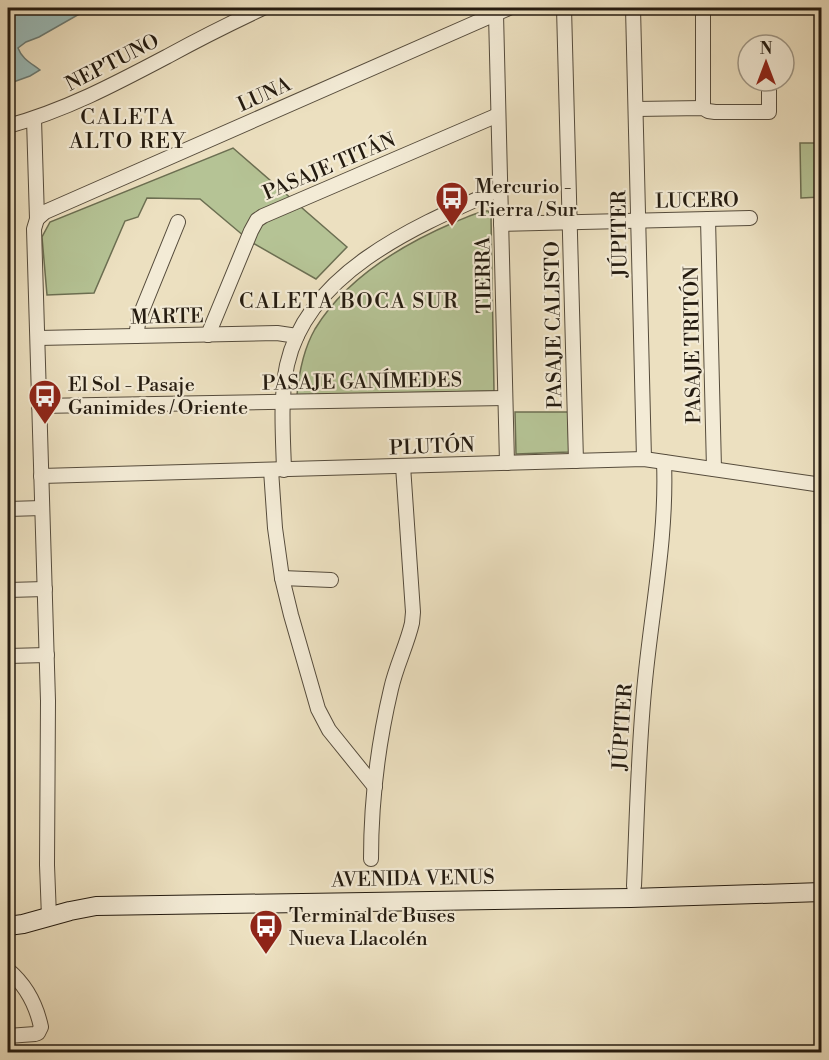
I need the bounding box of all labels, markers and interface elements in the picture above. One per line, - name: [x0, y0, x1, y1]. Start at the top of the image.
- street label: NEPTUNO: [62, 29, 164, 98]
- north arrow: [736, 33, 796, 93]
- text: N: [760, 39, 773, 59]
- street label: LUNA: [234, 72, 296, 118]
- district label: CALETA ALTO REY: [68, 105, 187, 155]
- street label: PASAJE TITÁN: [259, 127, 400, 207]
- place label: Mercurio - Tierra / Sur: [475, 175, 577, 223]
- bus stop icon: Mercurio - Tierra / Sur: [434, 180, 470, 227]
- street label: LUCERO: [655, 188, 739, 215]
- street label: JÚPITER: [606, 189, 634, 279]
- street label: TIERRA: [471, 235, 498, 313]
- street label: PASAJE CALISTO: [541, 241, 568, 409]
- street label: PASAJE TRITÓN: [679, 266, 707, 424]
- district label: CALETA BOCA SUR: [239, 289, 459, 315]
- street label: MARTE: [130, 304, 204, 331]
- street label: PASAJE GANÍMEDES: [262, 367, 462, 397]
- place label: El Sol - Pasaje Ganimides / Oriente: [68, 373, 248, 421]
- bus stop icon: El Sol - Pasaje Ganimides / Oriente: [27, 378, 63, 425]
- street label: PLUTÓN: [389, 433, 475, 461]
- street label: JÚPITER: [607, 682, 639, 772]
- street label: AVENIDA VENUS: [330, 866, 495, 893]
- place label: Terminal de Buses Nueva Llacolén: [289, 904, 455, 952]
- bus stop icon: Terminal de Buses Nueva Llacolén: [248, 908, 284, 955]

